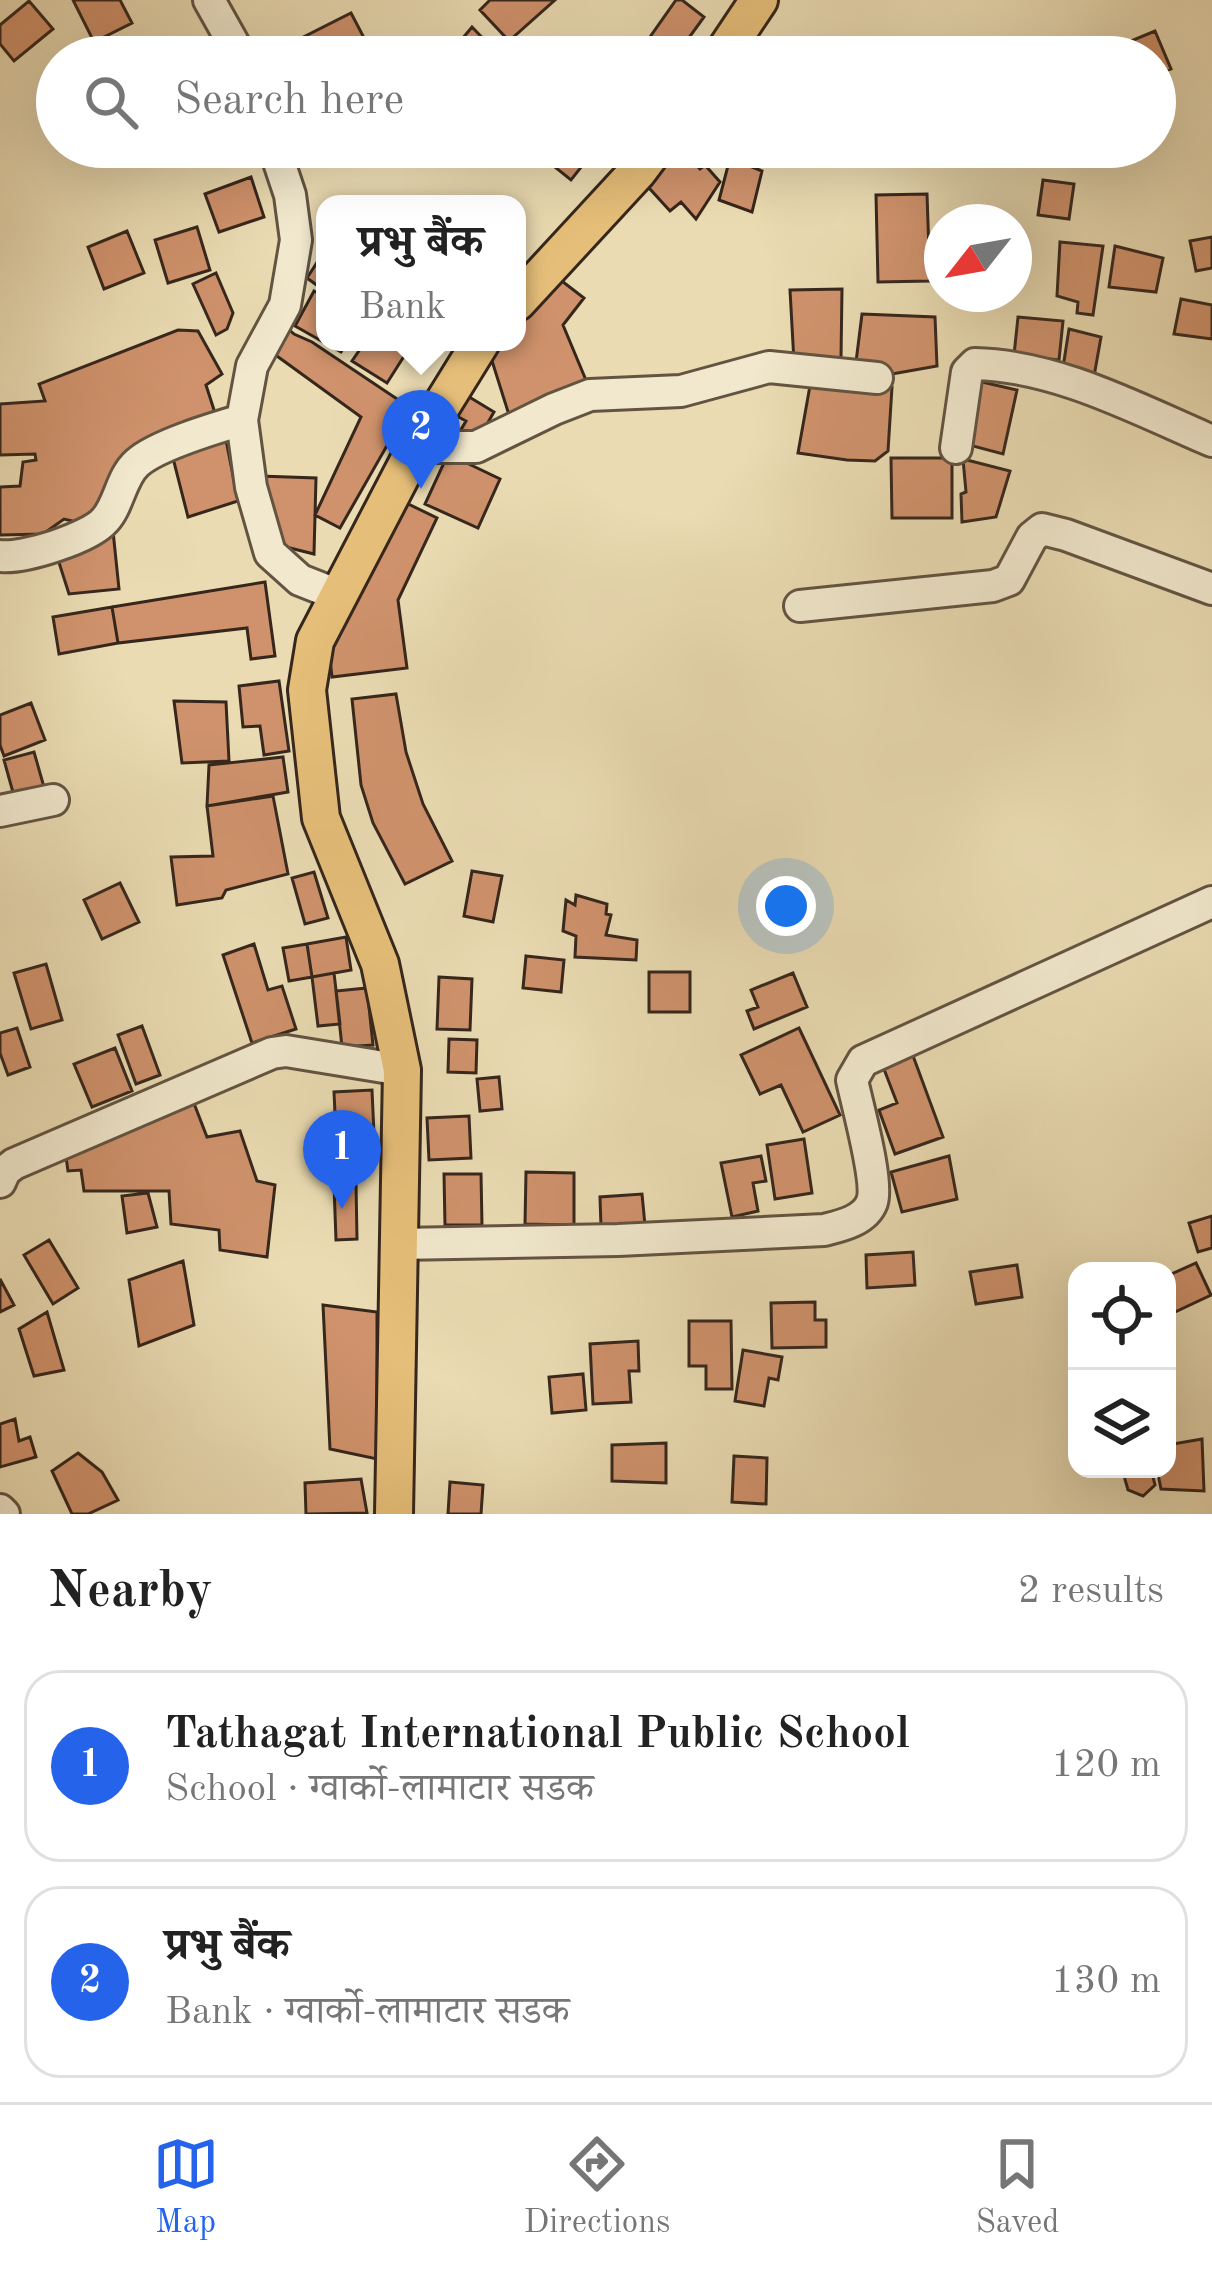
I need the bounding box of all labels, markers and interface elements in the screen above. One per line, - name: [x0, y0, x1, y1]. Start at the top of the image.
- search box: [36, 36, 1176, 168]
- icon: search: [78, 69, 144, 135]
- text: Search here: [174, 79, 404, 124]
- popup: [316, 195, 526, 351]
- north arrow: [924, 204, 1032, 312]
- text: प्रभु बैंक: [359, 222, 483, 267]
- text: Bank: [359, 288, 446, 327]
- pin: 2: [382, 390, 460, 489]
- your location: [756, 876, 816, 936]
- pin: 1: [303, 1110, 381, 1209]
- map controls: [1068, 1262, 1176, 1478]
- button: locate: [1068, 1262, 1176, 1370]
- button: layers: [1068, 1370, 1176, 1478]
- text: Nearby: [48, 1567, 213, 1618]
- text: 2 results: [1018, 1572, 1164, 1611]
- text: Tathagat International Public School: [165, 1713, 910, 1758]
- text: 1: [79, 1746, 101, 1785]
- text: 120 m: [1051, 1746, 1161, 1785]
- text: School · ग्वार्को-लामाटार सडक: [165, 1770, 594, 1809]
- text: प्रभु बैंक: [165, 1925, 290, 1970]
- text: 2: [79, 1962, 101, 2001]
- text: 130 m: [1051, 1962, 1161, 2001]
- text: Bank · ग्वार्को-लामाटार सडक: [165, 1993, 570, 2032]
- tab: Map: [153, 2131, 219, 2244]
- tab: Directions: [524, 2131, 670, 2244]
- tab: Saved: [975, 2131, 1059, 2244]

